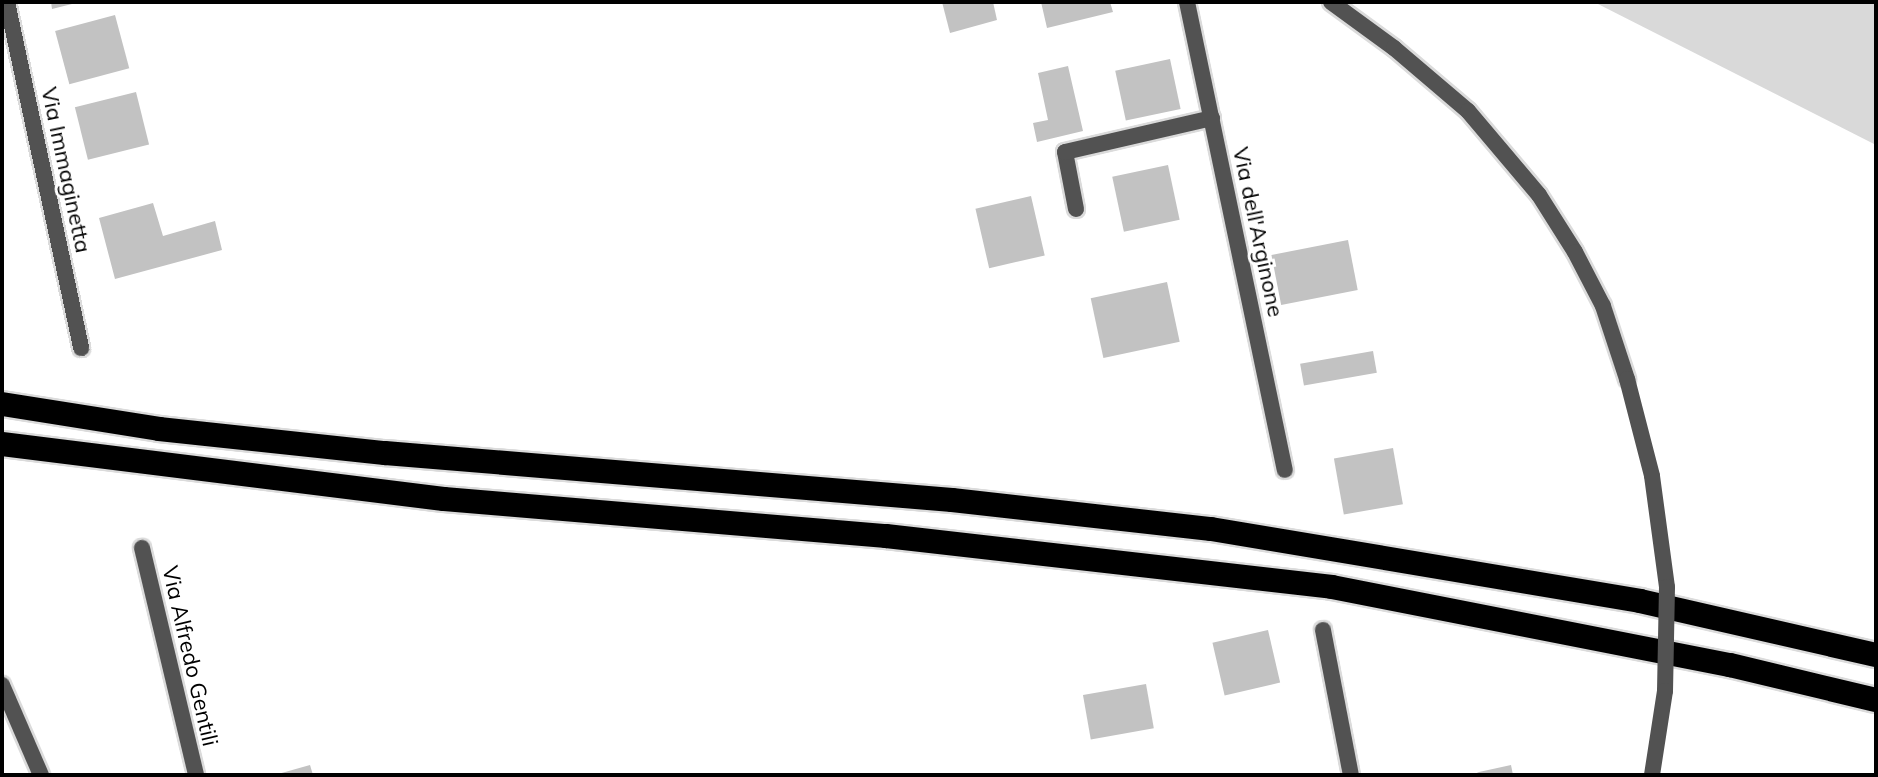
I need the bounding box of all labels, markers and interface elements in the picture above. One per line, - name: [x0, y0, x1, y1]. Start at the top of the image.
- street label: Via Immaginetta: [36, 85, 96, 255]
- street label: Via dell'Arginone: [1227, 145, 1289, 319]
- street label: Via Alfredo Gentili: [156, 563, 224, 749]

